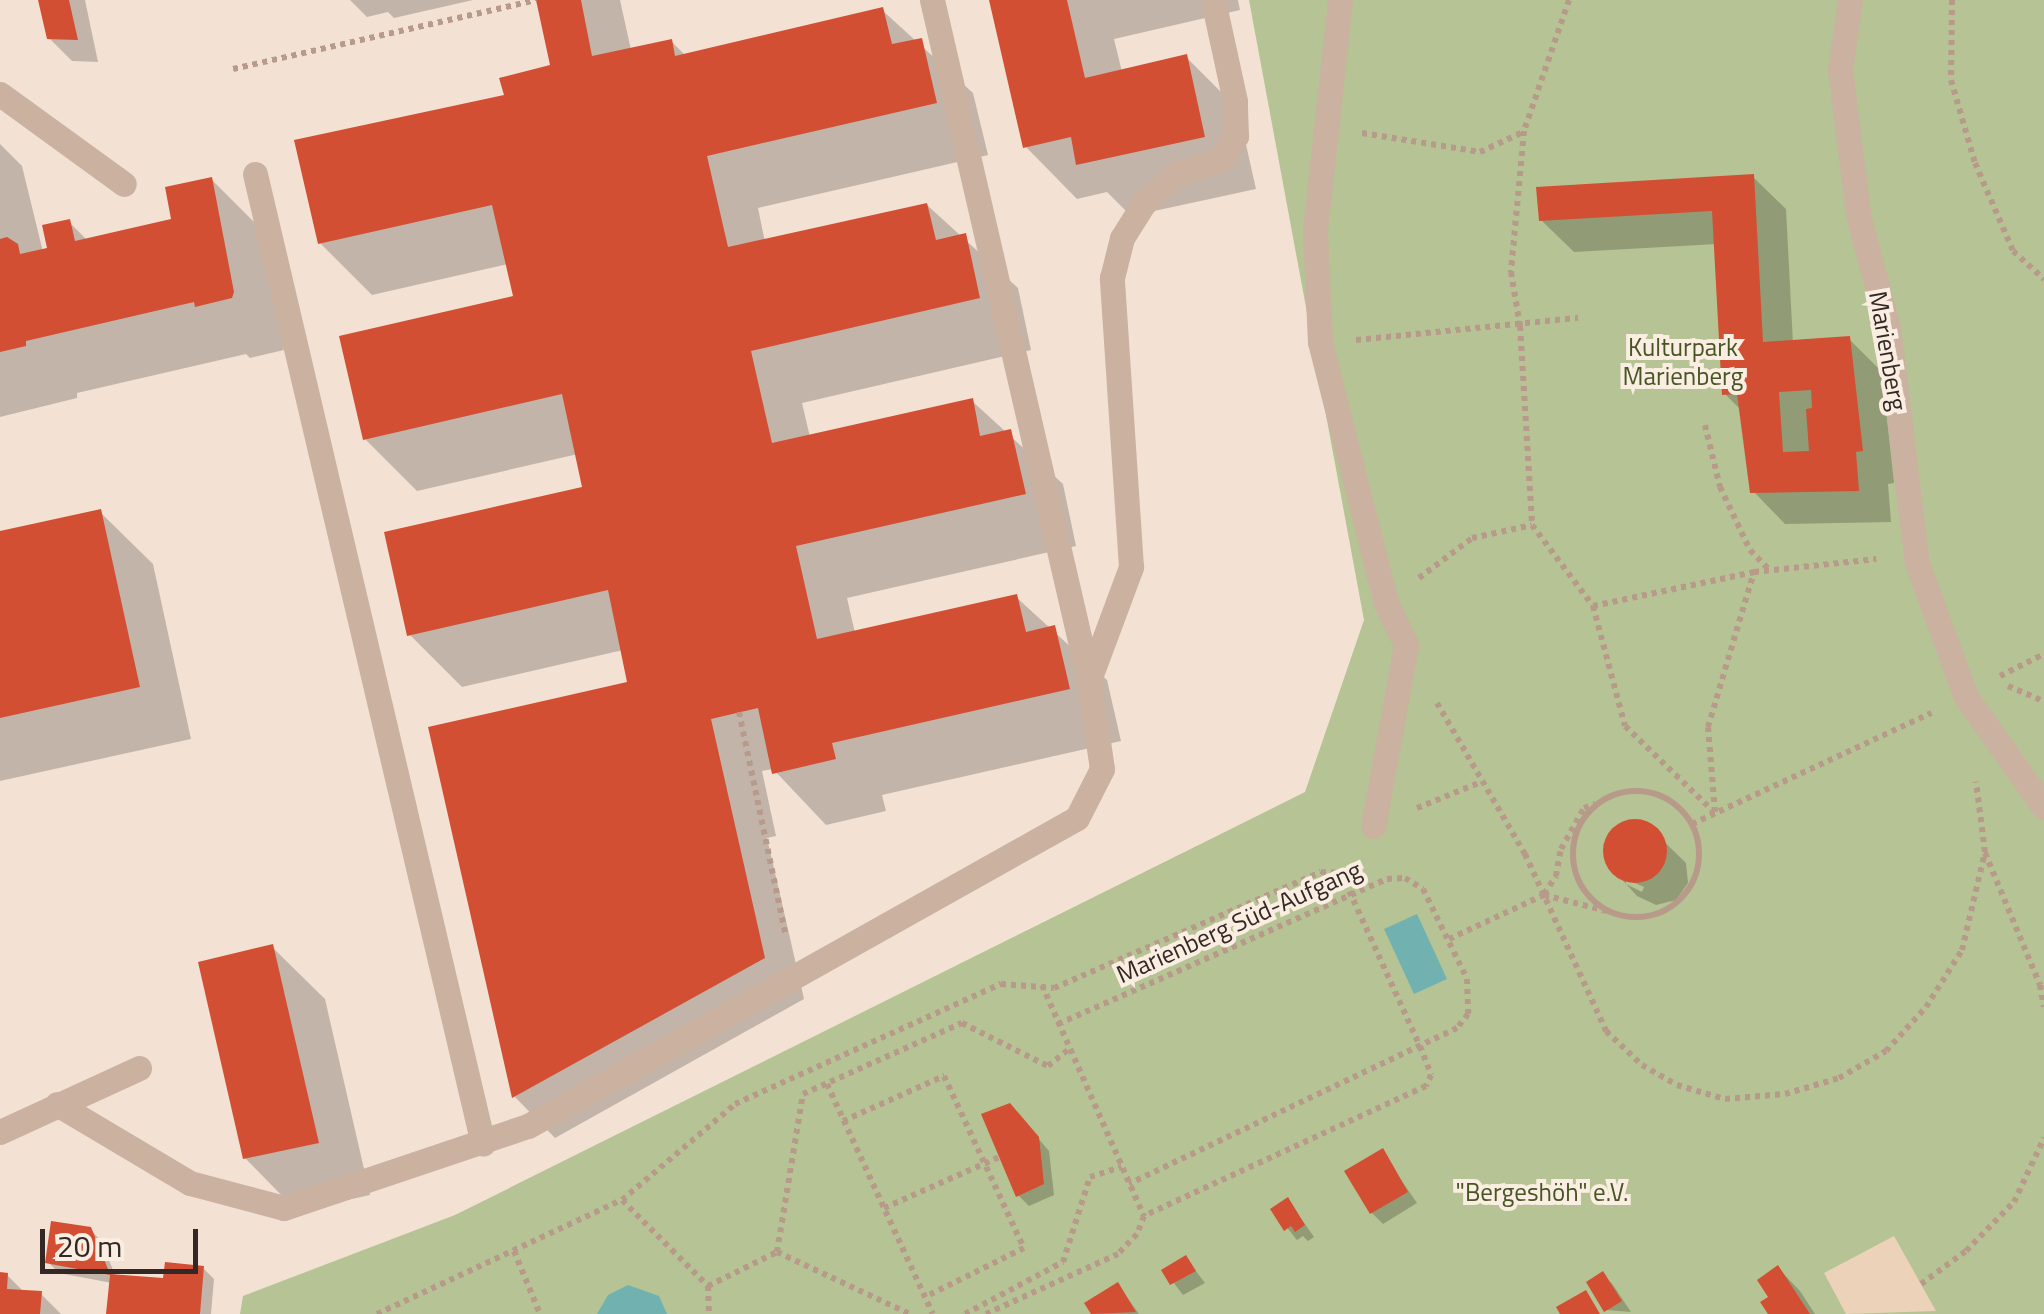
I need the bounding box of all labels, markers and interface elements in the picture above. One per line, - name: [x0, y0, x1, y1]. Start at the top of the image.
- street label: Marienberg: [1863, 289, 1913, 413]
- park label: Kulturpark Marienberg: [1623, 333, 1743, 392]
- street label: Marienberg Süd-Aufgang: [1112, 854, 1366, 990]
- park label: "Bergeshöh" e.V.: [1456, 1177, 1628, 1207]
- scale bar: [45, 1209, 202, 1271]
- text: 20 m: [57, 1223, 122, 1269]

